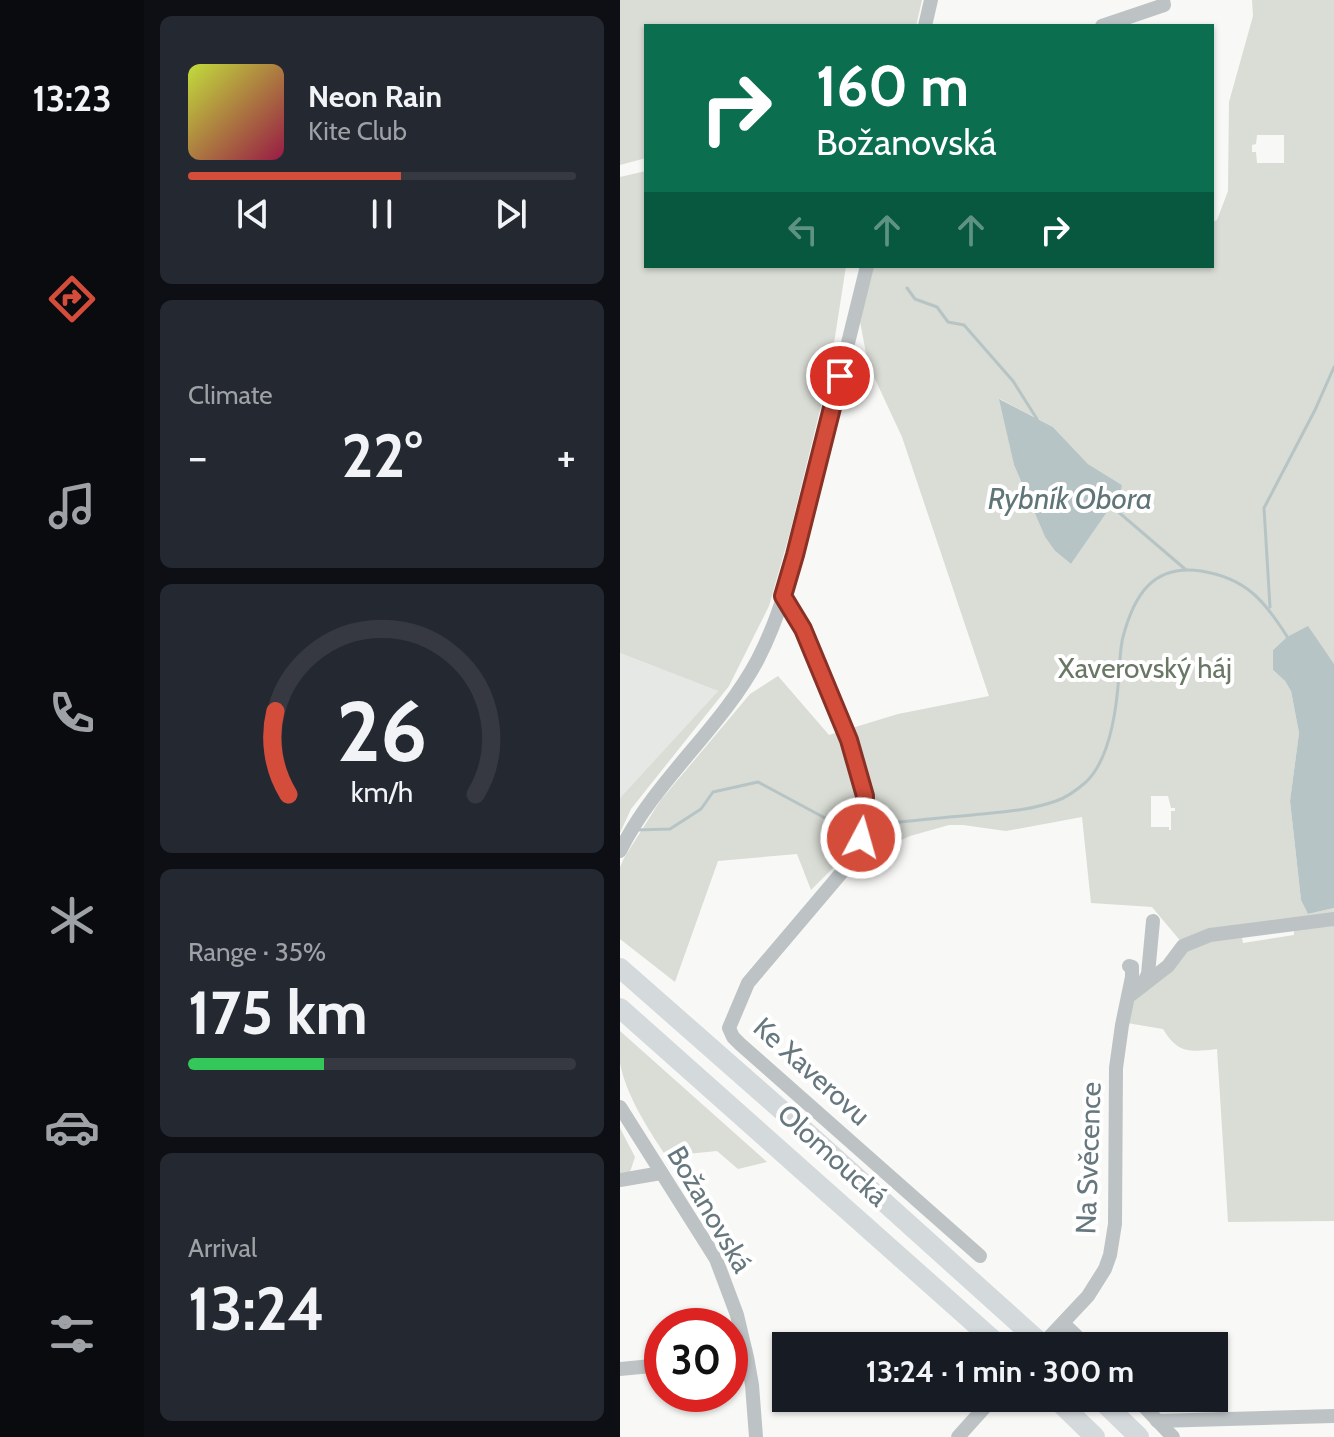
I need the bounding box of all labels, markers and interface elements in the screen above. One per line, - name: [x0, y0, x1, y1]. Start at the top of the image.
- text: 160 m: [816, 52, 969, 120]
- icon: right: [684, 56, 788, 160]
- text: 13:23: [32, 76, 112, 120]
- text: Neon Rain: [308, 78, 442, 115]
- text: Kite Club: [308, 115, 407, 147]
- text: Božanovská: [816, 120, 996, 164]
- icon: previous: [231, 192, 275, 236]
- icon: pause: [360, 192, 404, 236]
- icon: next: [489, 192, 533, 236]
- icon: left: [781, 208, 825, 252]
- icon: ahead: [865, 208, 909, 252]
- icon: ahead: [949, 208, 993, 252]
- icon: right: [1033, 208, 1077, 252]
- icon: directions: [44, 271, 100, 327]
- pin: [806, 342, 874, 410]
- icon: arrive: [818, 354, 862, 398]
- text: Climate: [188, 379, 273, 411]
- text: 22°: [342, 419, 422, 492]
- text: −: [188, 430, 207, 483]
- text: +: [557, 430, 576, 483]
- icon: music: [44, 478, 100, 534]
- water label: Rybník Obora: [988, 480, 1152, 517]
- park label: Xaverovský háj: [1058, 651, 1232, 685]
- text: 26: [337, 680, 427, 781]
- icon: phone: [44, 685, 100, 741]
- text: km/h: [351, 774, 413, 809]
- position arrow: [819, 796, 903, 880]
- icon: climate: [44, 892, 100, 948]
- text: Range · 35%: [188, 936, 326, 968]
- text: 175 km: [188, 976, 368, 1049]
- street label: Ke Xaverovu: [747, 1010, 877, 1132]
- street label: Na Svěcence: [1068, 1081, 1108, 1235]
- street label: Olomoucká: [771, 1097, 895, 1214]
- icon: car: [44, 1099, 100, 1155]
- street label: Božanovská: [660, 1140, 760, 1279]
- text: Arrival: [188, 1232, 257, 1264]
- text: 13:24: [188, 1272, 325, 1345]
- icon: filters: [44, 1306, 100, 1362]
- speed limit sign: 30: [644, 1308, 748, 1412]
- text: 13:24 · 1 min · 300 m: [866, 1353, 1134, 1390]

